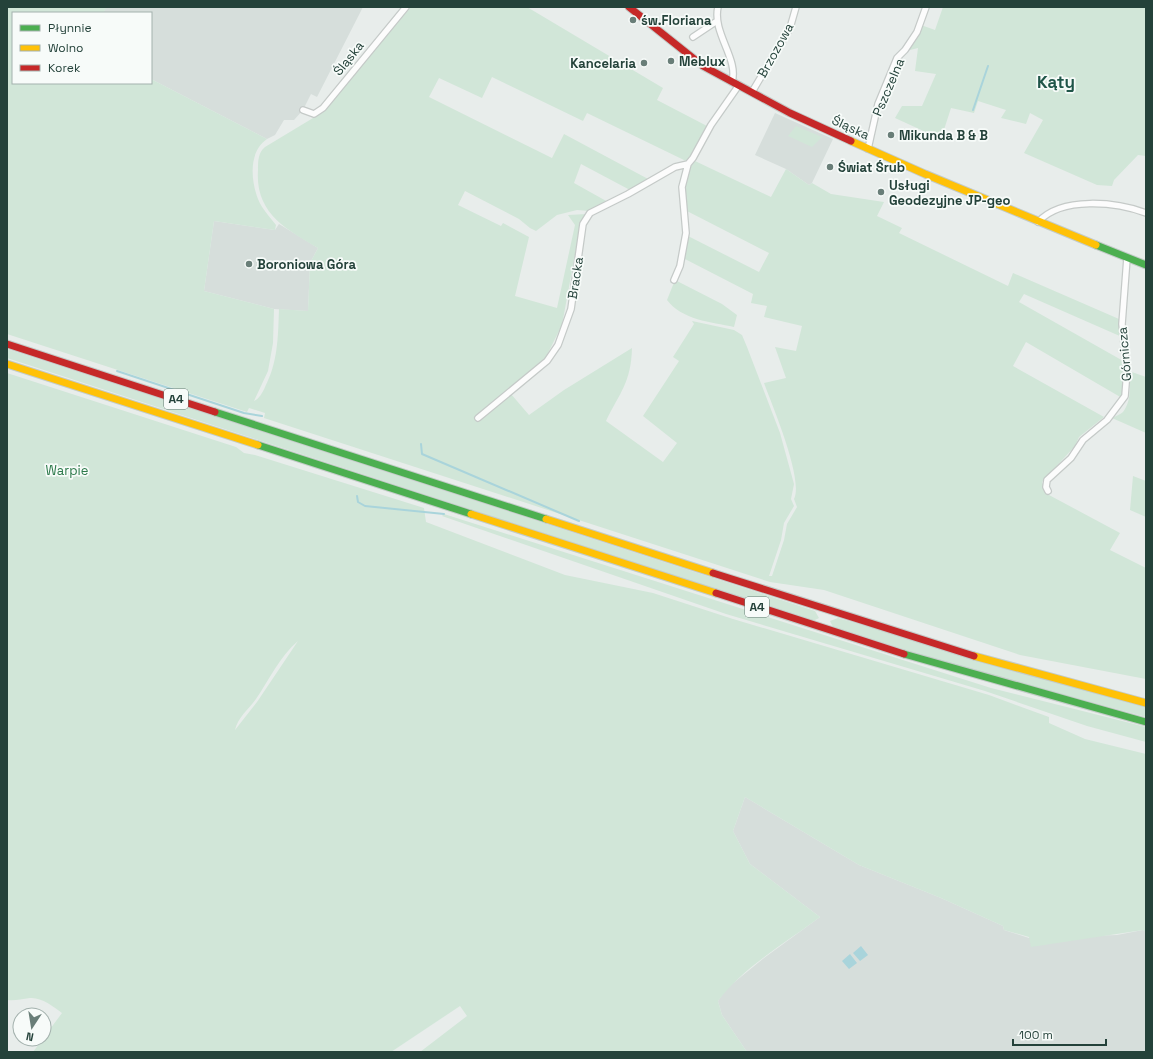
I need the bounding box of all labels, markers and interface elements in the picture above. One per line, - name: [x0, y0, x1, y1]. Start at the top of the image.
- legend: [12, 12, 152, 84]
- place label: św.Floriana: [641, 12, 712, 29]
- marker: św.Floriana: [628, 15, 638, 25]
- street label: Brzozowa: [753, 19, 798, 81]
- text: Płynnie: [48, 20, 92, 36]
- street label: Śląska: [329, 37, 368, 79]
- text: Wolno: [48, 40, 83, 56]
- place label: Meblux: [679, 53, 726, 70]
- place label: Kancelaria: [570, 55, 636, 72]
- street label: Pszczelna: [869, 55, 908, 119]
- marker: Meblux: [666, 56, 676, 66]
- marker: Kancelaria: [639, 58, 649, 68]
- text: Korek: [48, 60, 81, 76]
- district label: Kąty: [1037, 71, 1075, 93]
- street label: Śląska: [829, 111, 873, 144]
- place label: Mikunda B & B: [899, 127, 988, 144]
- marker: Mikunda B & B: [886, 130, 896, 140]
- place label: Świat Śrub: [838, 159, 905, 176]
- marker: Świat Śrub: [825, 162, 835, 172]
- place label: Usługi Geodezyjne JP-geo: [889, 177, 1011, 209]
- marker: Usługi Geodezyjne JP-geo: [876, 187, 886, 197]
- street label: Bracka: [564, 255, 587, 300]
- place label: Boroniowa Góra: [257, 256, 356, 273]
- marker: Boroniowa Góra: [244, 259, 254, 269]
- street label: Górnicza: [1114, 326, 1135, 382]
- road number: A4: [164, 389, 188, 409]
- park label: Warpie: [46, 462, 88, 479]
- road number: A4: [745, 597, 769, 617]
- north arrow: [12, 1007, 52, 1047]
- scale bar: [1013, 1021, 1106, 1047]
- text: 100 m: [1019, 1027, 1053, 1043]
- text: N: [25, 1029, 35, 1044]

